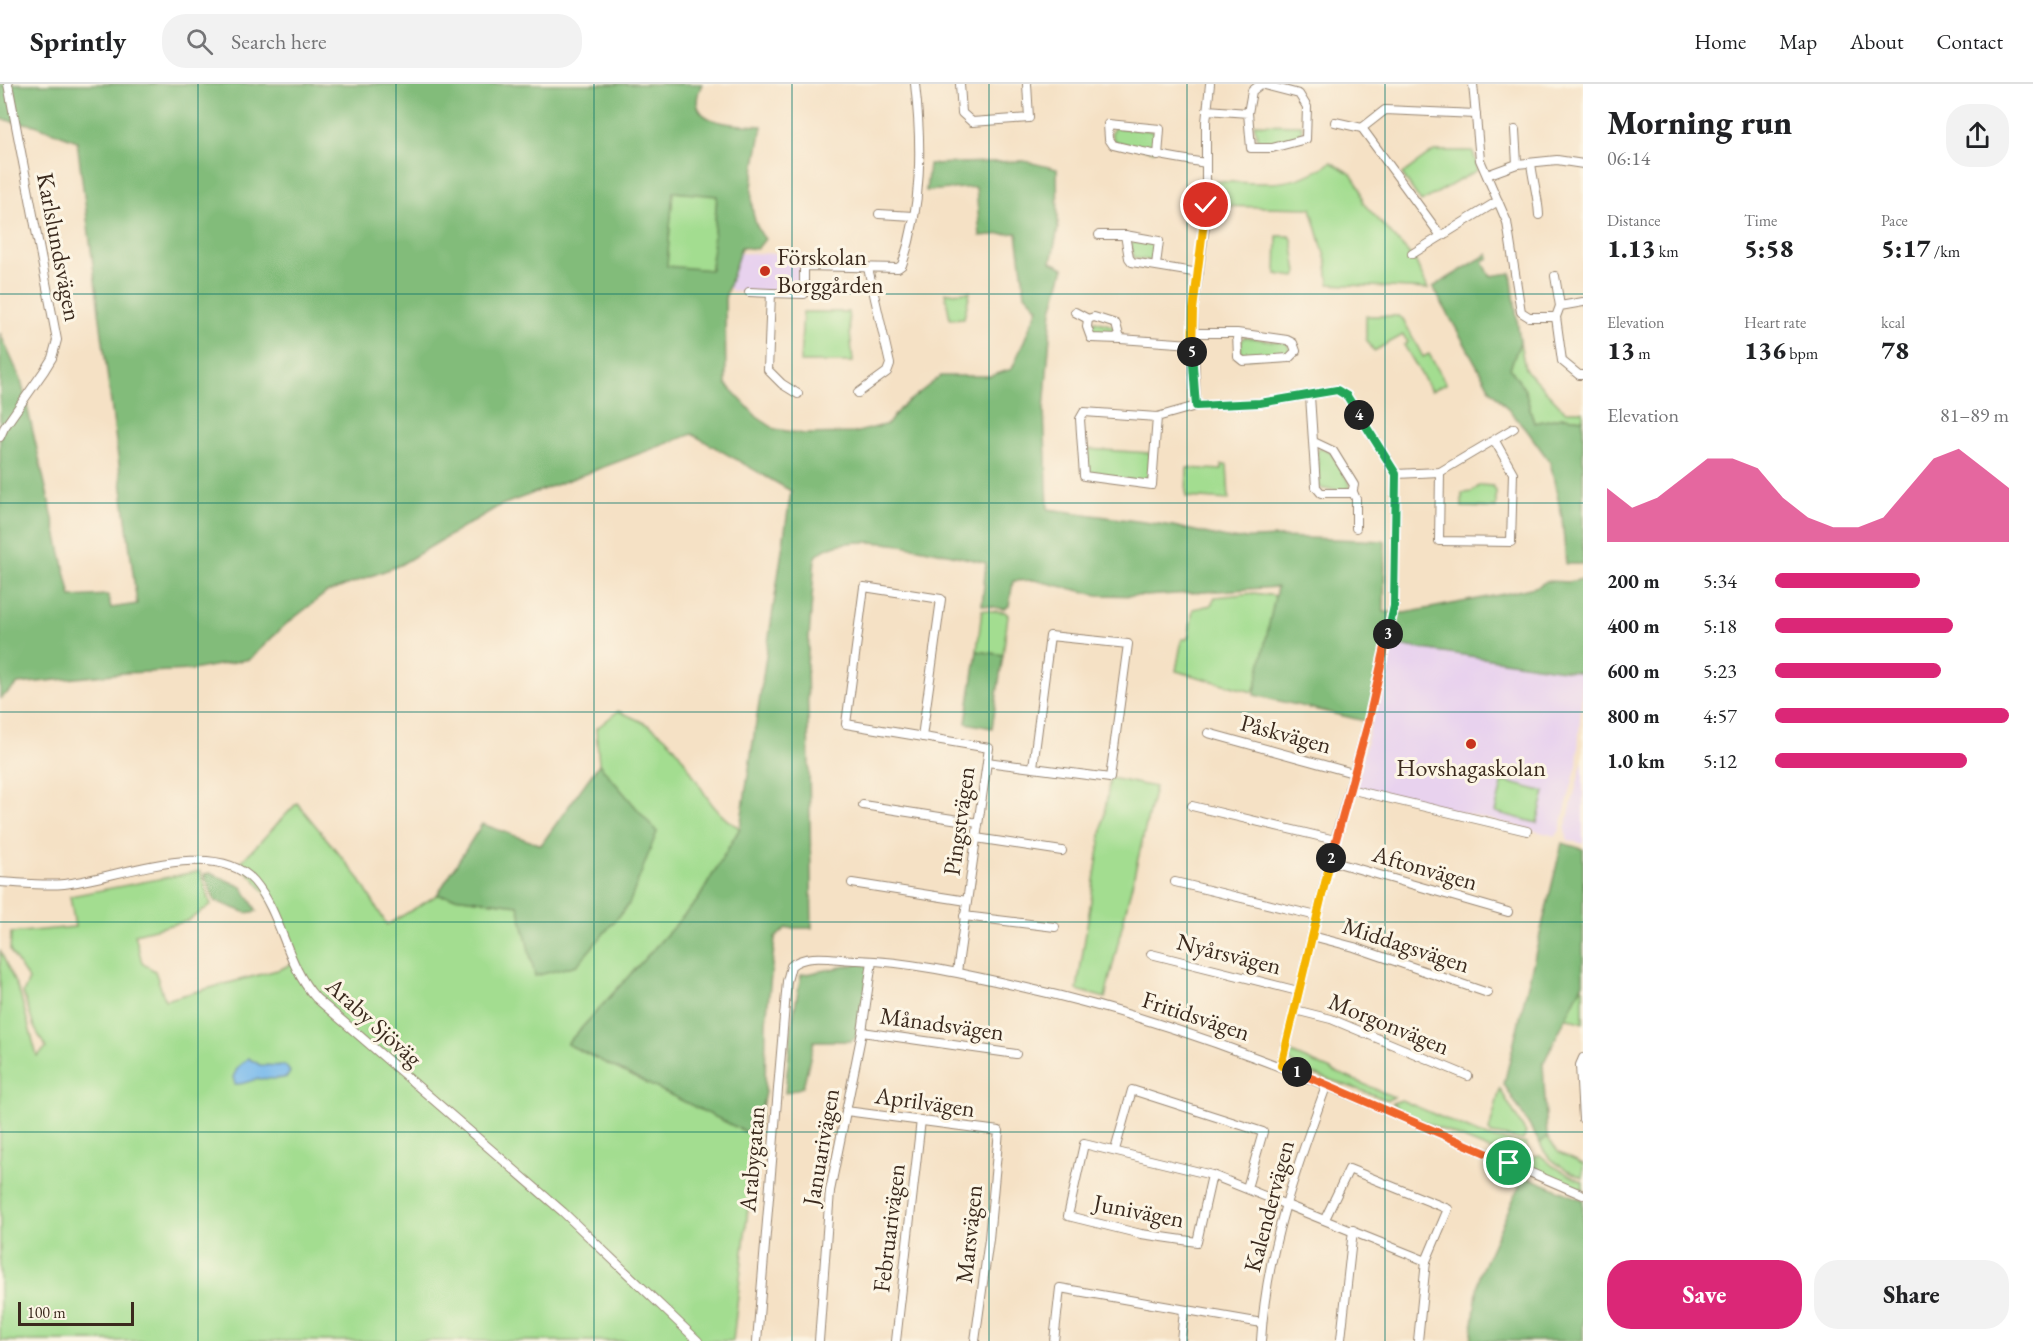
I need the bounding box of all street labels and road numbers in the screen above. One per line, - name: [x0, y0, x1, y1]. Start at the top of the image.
- street label: Karlslundsvägen: [30, 170, 89, 324]
- street label: Påskvägen: [1237, 707, 1335, 761]
- street label: Pingstvägen: [936, 764, 982, 877]
- street label: Aftonvägen: [1368, 837, 1482, 897]
- street label: Middagsvägen: [1339, 909, 1474, 980]
- street label: Nyårsvägen: [1174, 926, 1285, 982]
- street label: Araby Sjöväg: [319, 969, 430, 1074]
- street label: Fritidsvägen: [1138, 984, 1254, 1048]
- street label: Morgonvägen: [1324, 985, 1454, 1062]
- street label: Månadsvägen: [878, 999, 1006, 1048]
- street label: Aprilvägen: [872, 1079, 978, 1124]
- street label: Januarivägen: [795, 1085, 846, 1210]
- street label: Arabygatan: [731, 1104, 772, 1214]
- street label: Kalendervägen: [1236, 1136, 1301, 1275]
- street label: Februarivägen: [865, 1161, 912, 1294]
- street label: Marsvägen: [948, 1183, 989, 1285]
- street label: Junivägen: [1089, 1186, 1187, 1235]

